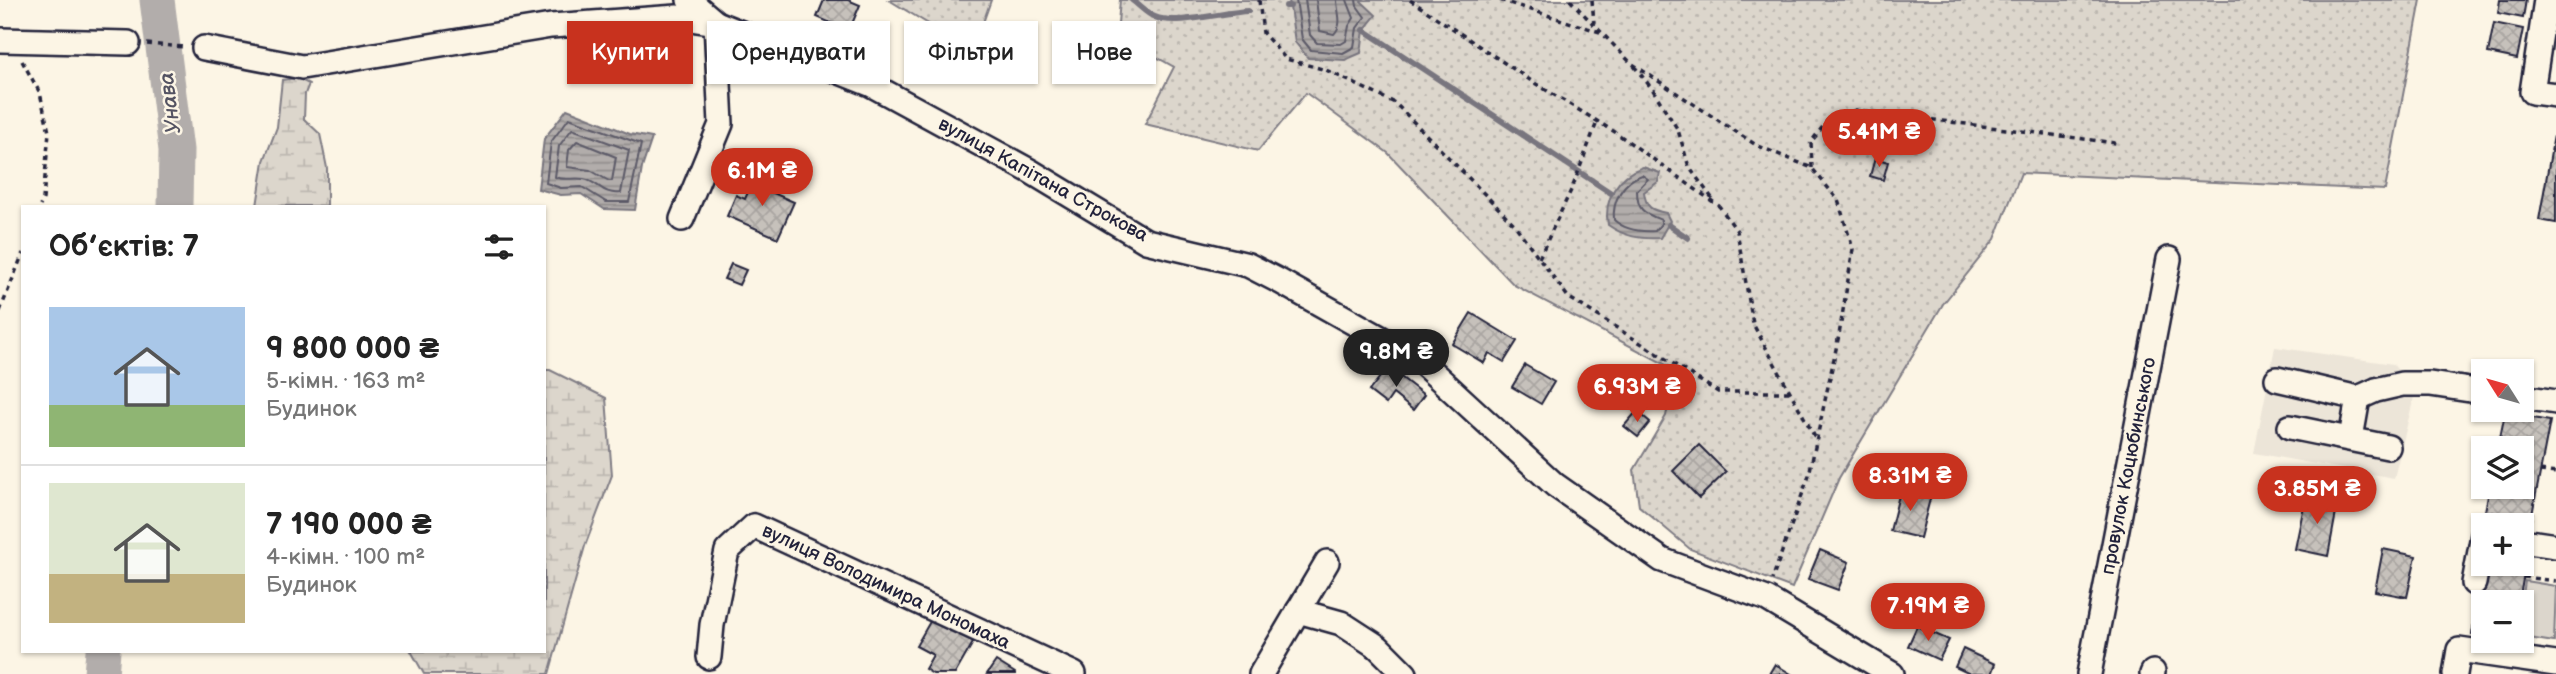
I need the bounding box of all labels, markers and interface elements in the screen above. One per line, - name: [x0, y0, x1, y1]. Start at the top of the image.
- chip: Купити: [567, 21, 693, 84]
- chip: Орендувати: [707, 21, 890, 84]
- chip: Фільтри: [904, 21, 1038, 84]
- chip: Нове: [1052, 21, 1156, 84]
- water label: Унава: [154, 71, 186, 135]
- pin: 5.41M ₴: [1814, 110, 1944, 169]
- street label: вулиця Капітана Строкова: [934, 113, 1152, 247]
- text: 5.41M ₴: [1838, 118, 1920, 146]
- pin: 6.1M ₴: [705, 148, 819, 208]
- text: 6.1M ₴: [727, 157, 797, 185]
- icon: filters: [480, 228, 518, 266]
- text: Об’єктів: 7: [49, 229, 199, 265]
- pin: 9.8M ₴: [1339, 330, 1453, 389]
- text: 9 800 000 ₴: [266, 331, 439, 367]
- icon: home: [105, 335, 189, 419]
- text: 9.8M ₴: [1359, 338, 1433, 366]
- street label: провулок Коцюбинського: [2097, 355, 2161, 577]
- north arrow: [2471, 359, 2534, 422]
- map controls: [2471, 359, 2534, 653]
- pin: 6.93M ₴: [1572, 364, 1702, 424]
- text: 5-кімн. · 163 m²: [266, 367, 425, 395]
- text: 6.93M ₴: [1593, 373, 1681, 401]
- text: Будинок: [266, 395, 357, 423]
- button: layers: [2471, 436, 2534, 499]
- pin: 8.31M ₴: [1845, 454, 1975, 513]
- text: 8.31M ₴: [1868, 462, 1952, 490]
- pin: 3.85M ₴: [2252, 466, 2382, 526]
- text: 3.85M ₴: [2274, 475, 2360, 503]
- text: 7 190 000 ₴: [266, 507, 432, 543]
- icon: home: [105, 511, 189, 595]
- button: +: [2471, 513, 2534, 576]
- street label: вулиця Володимира Мономаха: [758, 519, 1014, 655]
- text: 4-кімн. · 100 m²: [266, 543, 425, 571]
- text: Будинок: [266, 571, 357, 599]
- pin: 7.19M ₴: [1863, 584, 1993, 643]
- button: −: [2471, 590, 2534, 653]
- text: 7.19M ₴: [1887, 592, 1969, 620]

